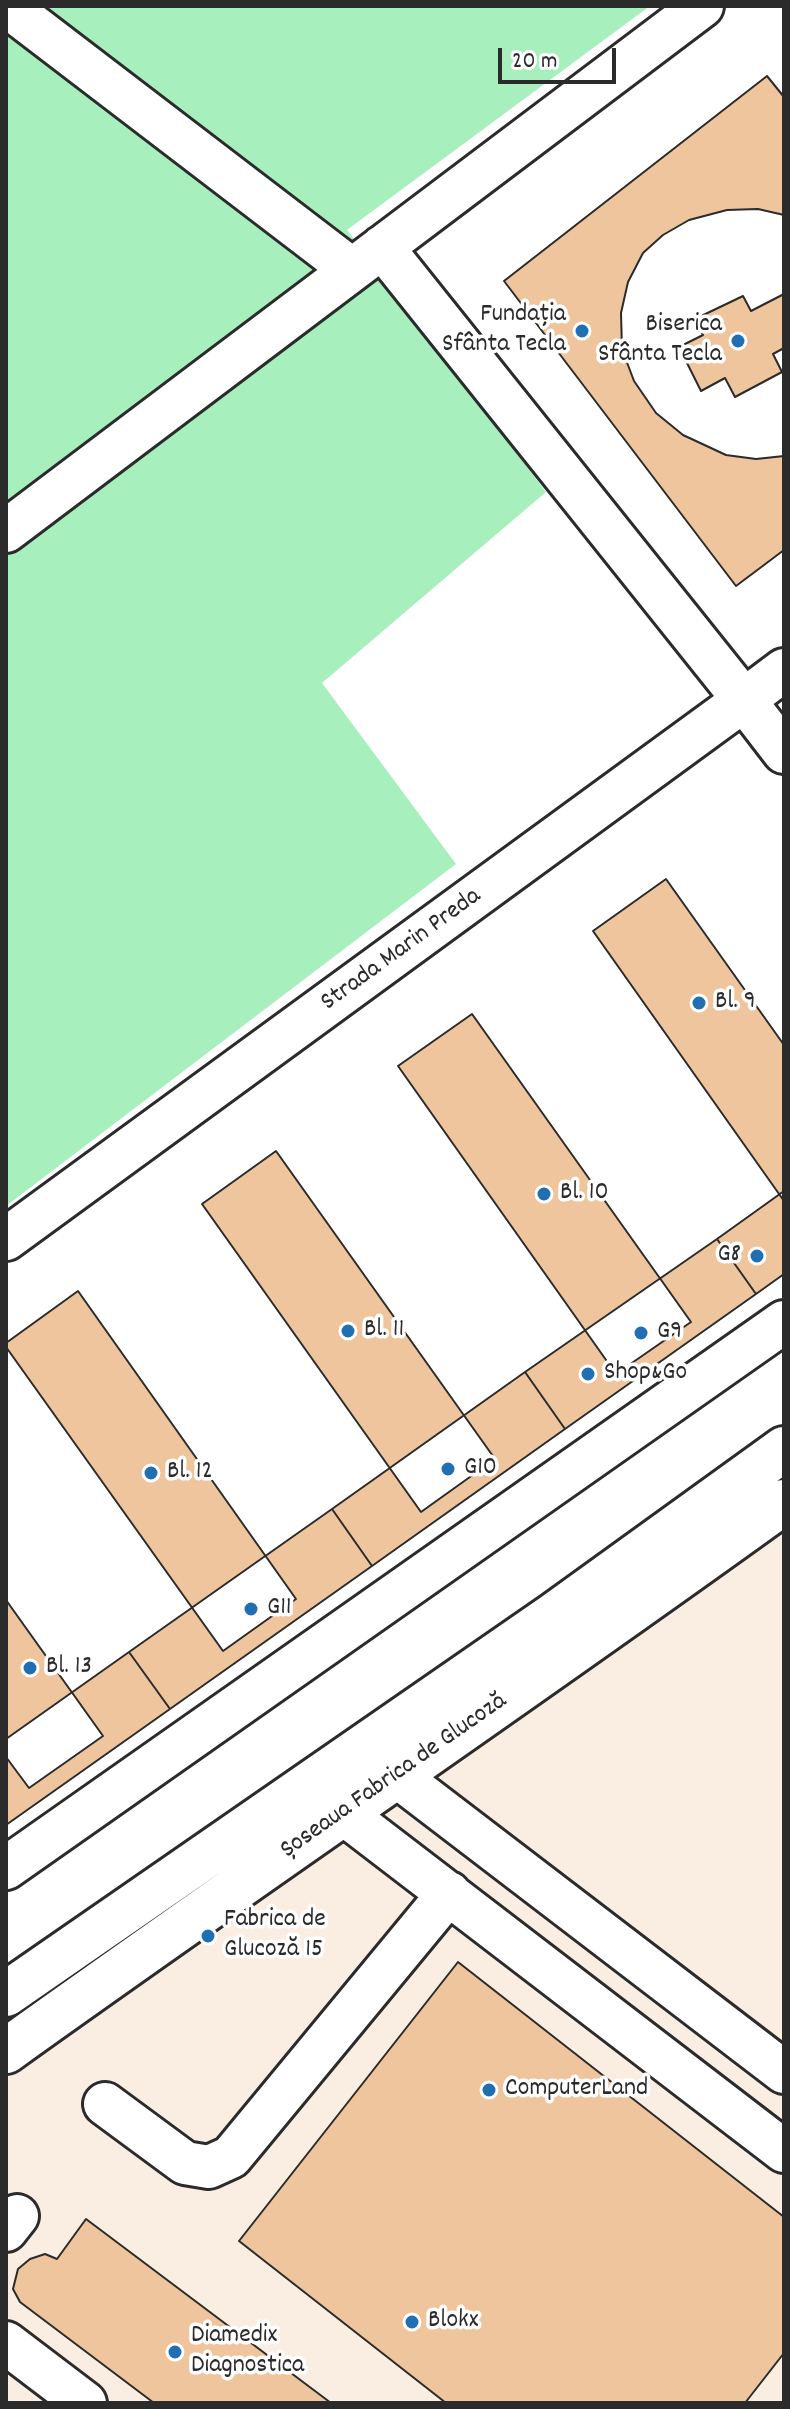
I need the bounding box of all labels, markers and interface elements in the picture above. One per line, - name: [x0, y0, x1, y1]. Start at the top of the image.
- scale bar: [502, 32, 620, 82]
- text: 20 m: [512, 45, 558, 79]
- place label: Fundația Sfânta Tecla: [442, 300, 566, 362]
- place label: Biserica Sfânta Tecla: [598, 310, 722, 372]
- marker: Fundația Sfânta Tecla: [573, 322, 591, 340]
- marker: Biserica Sfânta Tecla: [729, 332, 747, 350]
- street label: Strada Marin Preda: [316, 882, 488, 1020]
- place label: Bl. 9: [715, 987, 756, 1019]
- marker: Bl. 9: [690, 994, 708, 1012]
- place label: Bl. 10: [560, 1178, 609, 1210]
- marker: Bl. 10: [535, 1185, 553, 1203]
- place label: G8: [717, 1240, 741, 1272]
- marker: G8: [748, 1247, 766, 1265]
- place label: Bl. 11: [364, 1315, 404, 1347]
- place label: G9: [657, 1317, 682, 1349]
- marker: Bl. 11: [339, 1322, 357, 1340]
- marker: G9: [632, 1324, 650, 1342]
- place label: Shop&Go: [604, 1358, 687, 1390]
- marker: Shop&Go: [579, 1365, 597, 1383]
- place label: G10: [464, 1453, 497, 1485]
- place label: Bl. 12: [167, 1457, 213, 1489]
- marker: G10: [439, 1460, 457, 1478]
- marker: Bl. 12: [142, 1464, 160, 1482]
- place label: G11: [267, 1593, 292, 1625]
- marker: G11: [242, 1600, 260, 1618]
- place label: Bl. 13: [46, 1652, 92, 1684]
- marker: Bl. 13: [21, 1659, 39, 1677]
- street label: Șoseaua Fabrica de Glucoză: [276, 1687, 514, 1867]
- place label: Fabrica de Glucoză 15: [224, 1905, 326, 1966]
- marker: Fabrica de Glucoză 15: [199, 1927, 217, 1945]
- place label: ComputerLand: [505, 2074, 648, 2106]
- marker: ComputerLand: [480, 2081, 498, 2099]
- place label: Blokx: [428, 2306, 478, 2338]
- marker: Blokx: [403, 2313, 421, 2331]
- place label: Diamedix Diagnostica: [191, 2321, 304, 2382]
- marker: Diamedix Diagnostica: [166, 2343, 184, 2361]

